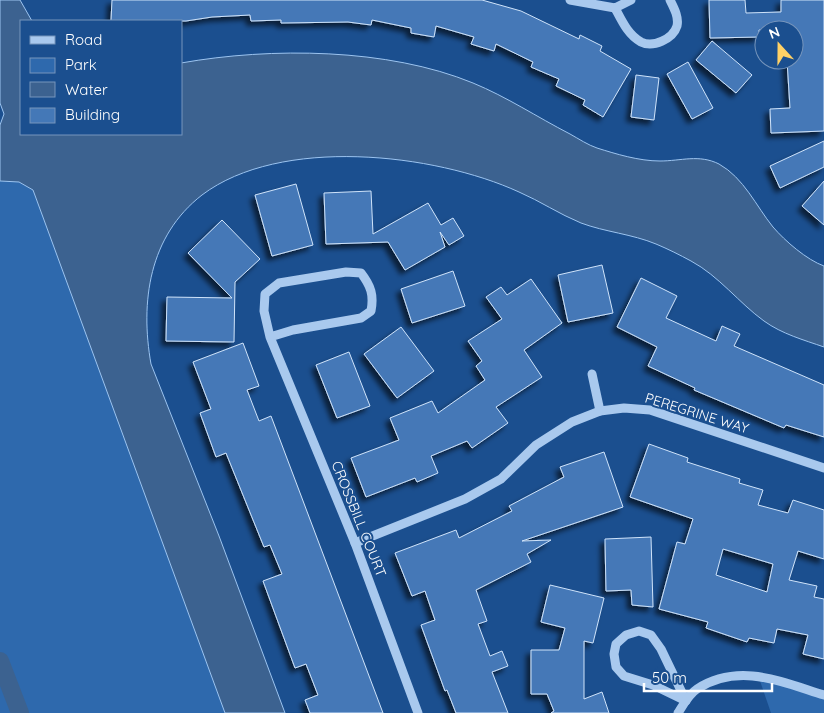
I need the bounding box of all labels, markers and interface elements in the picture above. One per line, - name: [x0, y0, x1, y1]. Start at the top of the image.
- legend: [20, 20, 182, 135]
- north arrow: [754, 20, 804, 70]
- text: N: [766, 23, 782, 43]
- text: Road: [65, 30, 102, 49]
- text: Park: [65, 55, 97, 74]
- text: Water: [65, 80, 108, 99]
- text: Building: [65, 105, 120, 124]
- street label: PEREGRINE WAY: [643, 389, 751, 437]
- street label: CROSSBILL COURT: [327, 458, 391, 580]
- scale bar: [644, 660, 772, 692]
- text: 50 m: [652, 668, 687, 687]

